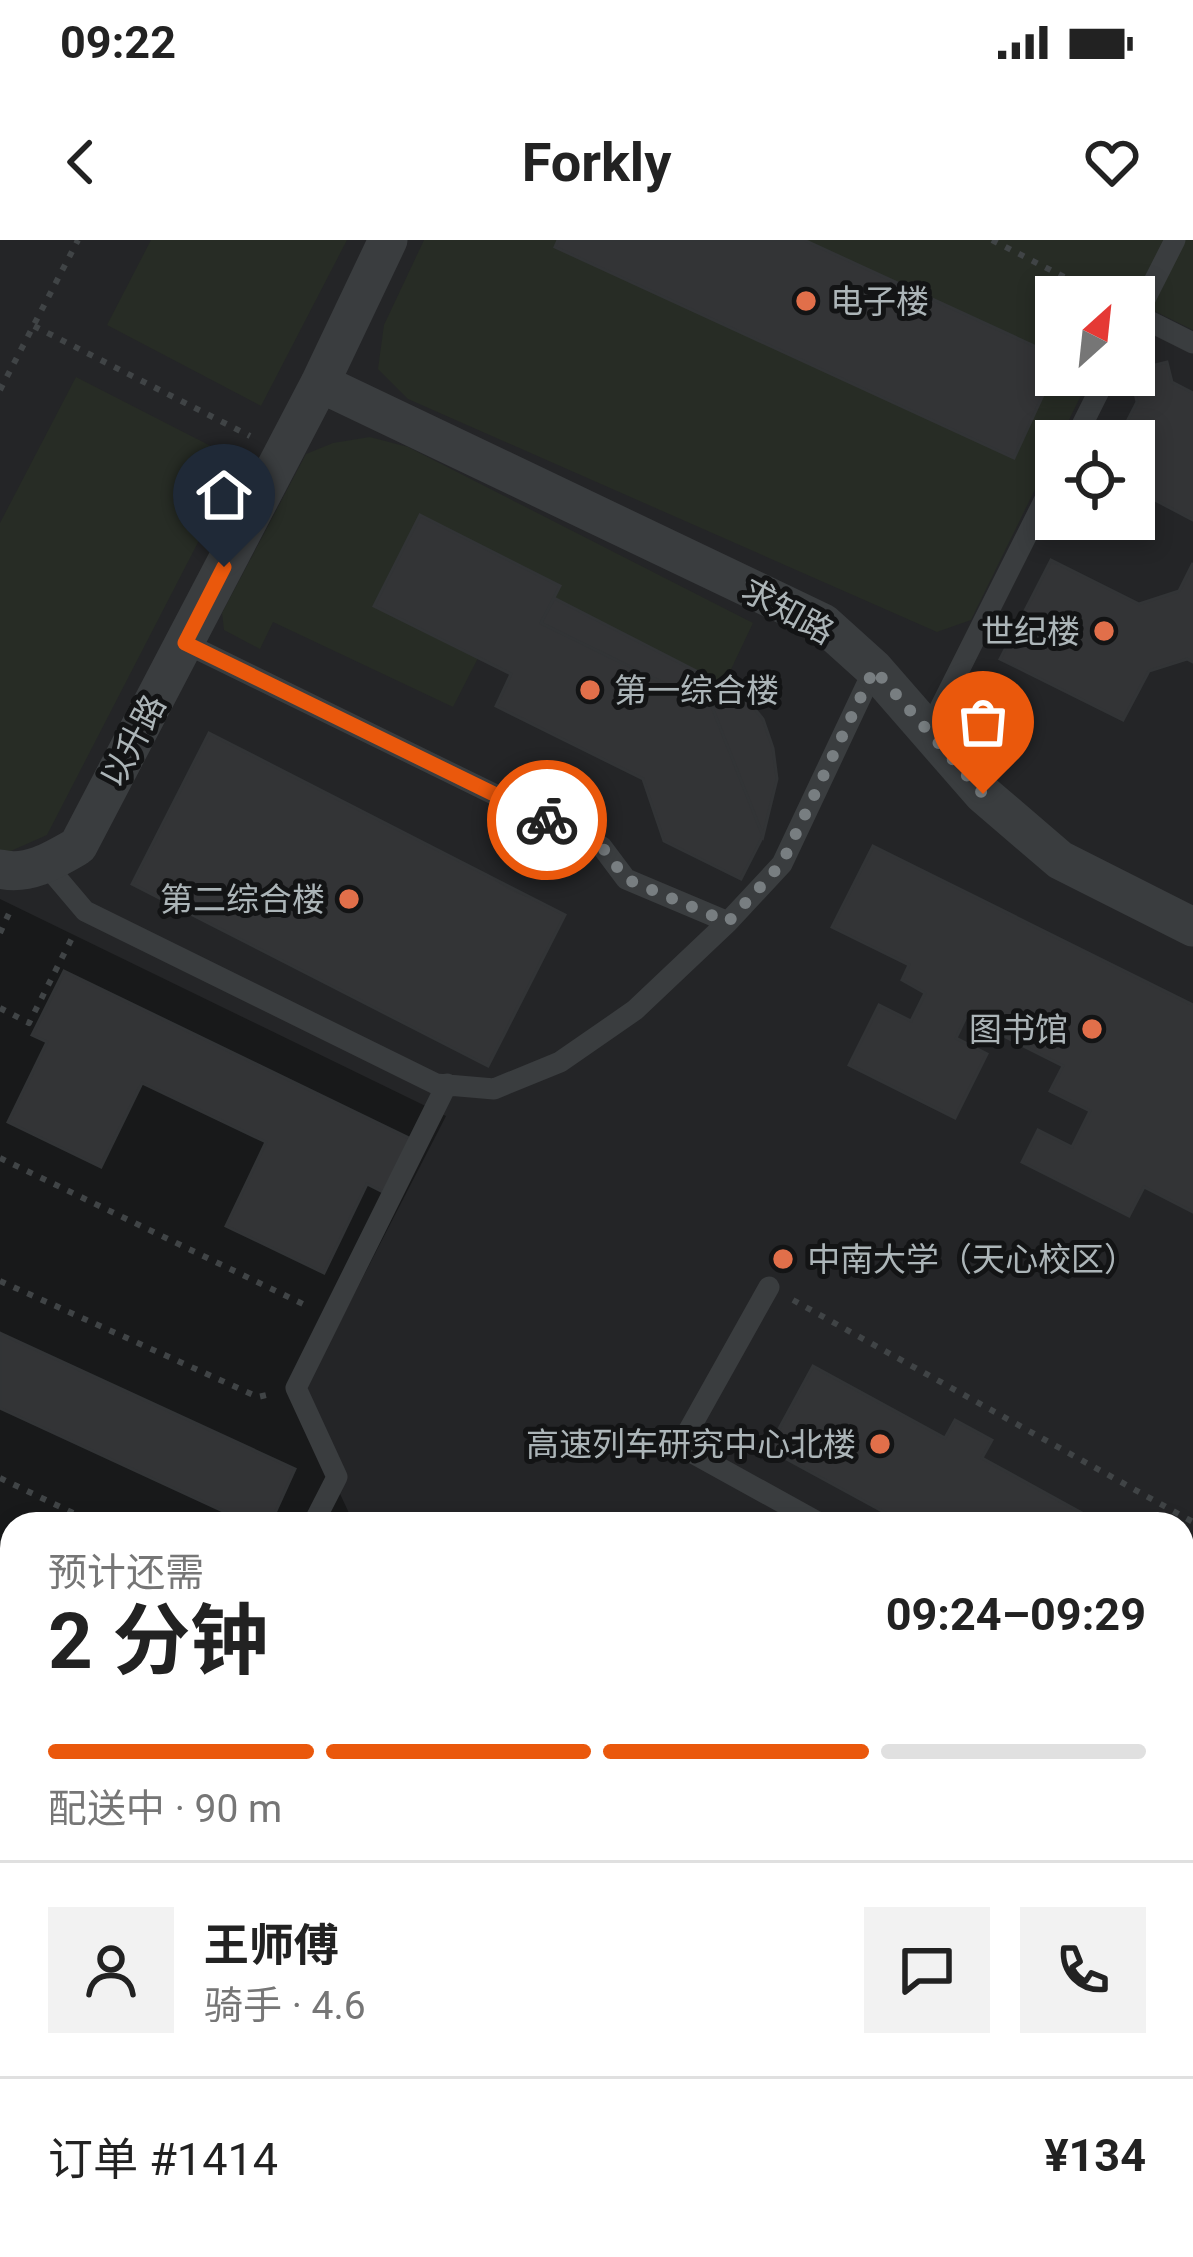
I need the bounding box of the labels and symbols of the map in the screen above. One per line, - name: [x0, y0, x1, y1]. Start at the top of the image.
- north arrow: [1035, 276, 1155, 396]
- place label: 电子楼: [830, 282, 929, 321]
- marker: 电子楼: [793, 288, 819, 314]
- pin: [173, 444, 275, 567]
- street label: 求知路: [735, 570, 841, 652]
- place label: 世纪楼: [981, 612, 1080, 651]
- marker: 世纪楼: [1091, 618, 1117, 644]
- place label: 第一综合楼: [614, 671, 779, 710]
- pin: [932, 671, 1034, 794]
- marker: 第一综合楼: [577, 677, 603, 703]
- street label: 以升路: [93, 688, 173, 794]
- courier: [487, 760, 607, 880]
- place label: 第二综合楼: [160, 880, 325, 919]
- marker: 第二综合楼: [336, 886, 362, 912]
- place label: 图书馆: [969, 1010, 1068, 1049]
- marker: 图书馆: [1079, 1016, 1105, 1042]
- place label: 中南大学（天心校区）: [807, 1240, 1137, 1279]
- marker: 中南大学（天心校区）: [770, 1246, 796, 1272]
- place label: 高速列车研究中心北楼: [526, 1425, 856, 1464]
- marker: 高速列车研究中心北楼: [867, 1431, 893, 1457]

